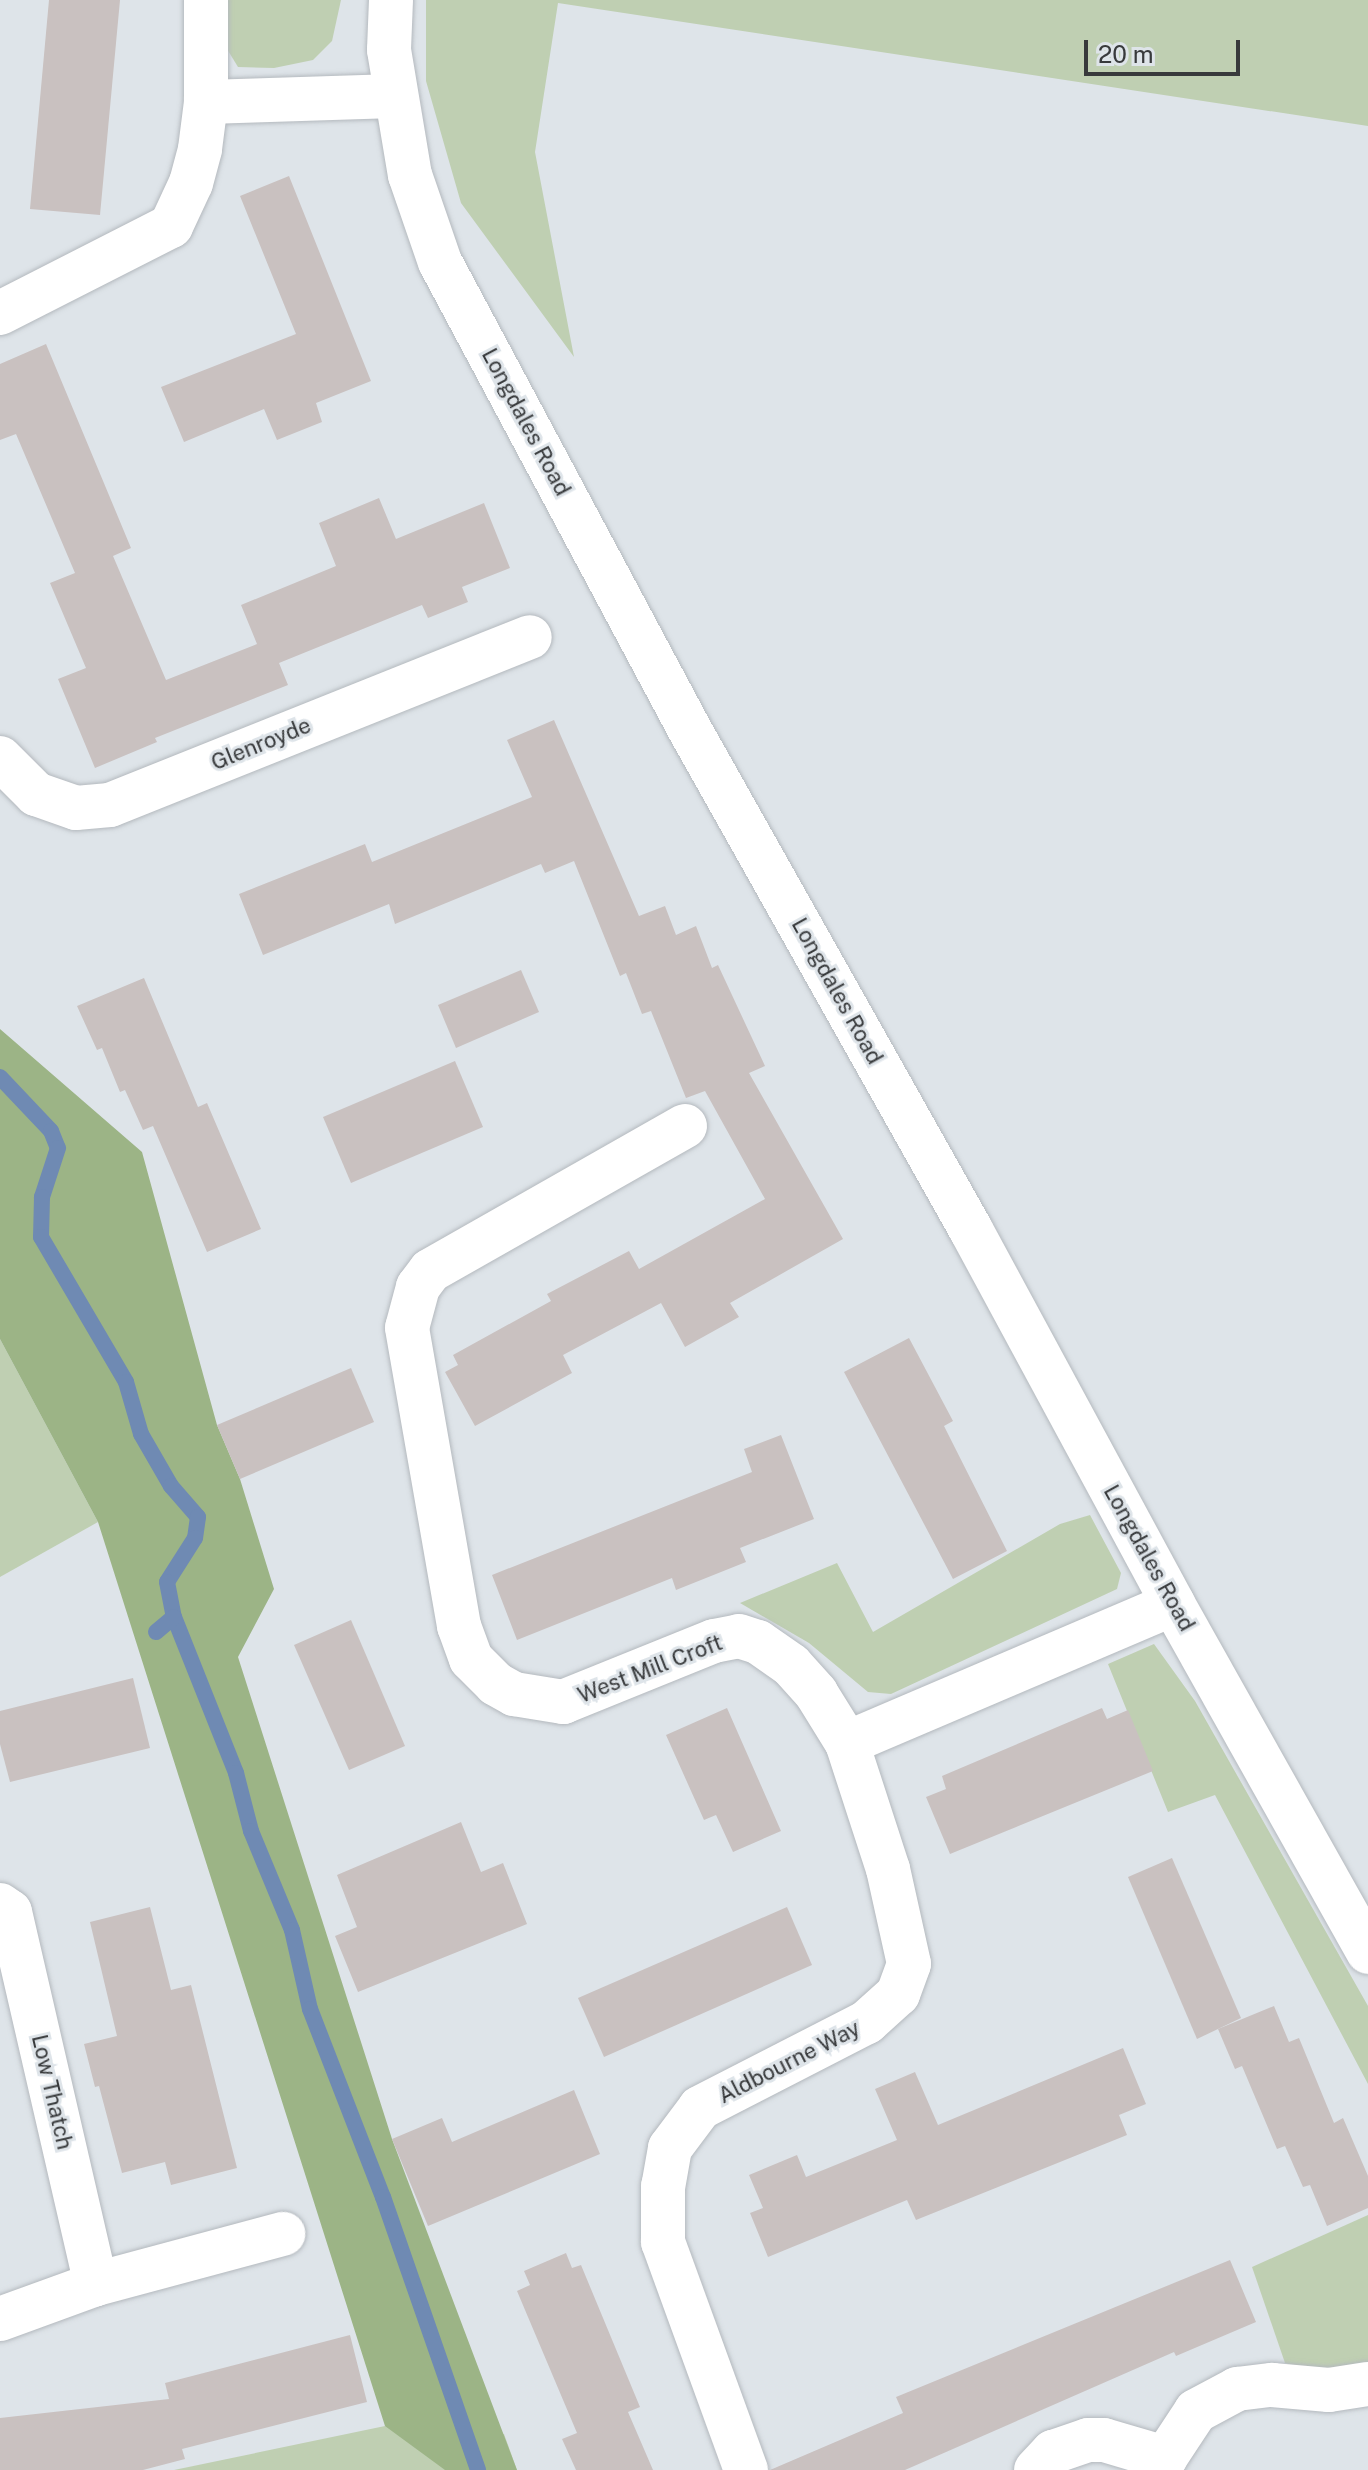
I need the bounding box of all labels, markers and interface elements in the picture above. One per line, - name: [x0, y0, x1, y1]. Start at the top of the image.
- scale bar: [1088, 24, 1244, 74]
- text: 20 m: [1098, 40, 1154, 68]
- street label: Longdales Road: [476, 344, 576, 500]
- street label: Glenroyde: [207, 712, 315, 776]
- street label: Longdales Road: [786, 913, 888, 1069]
- street label: Longdales Road: [1098, 1480, 1200, 1636]
- street label: West Mill Croft: [574, 1629, 726, 1709]
- street label: Aldbourne Way: [713, 2015, 865, 2109]
- street label: Low Thatch: [26, 2032, 78, 2152]

